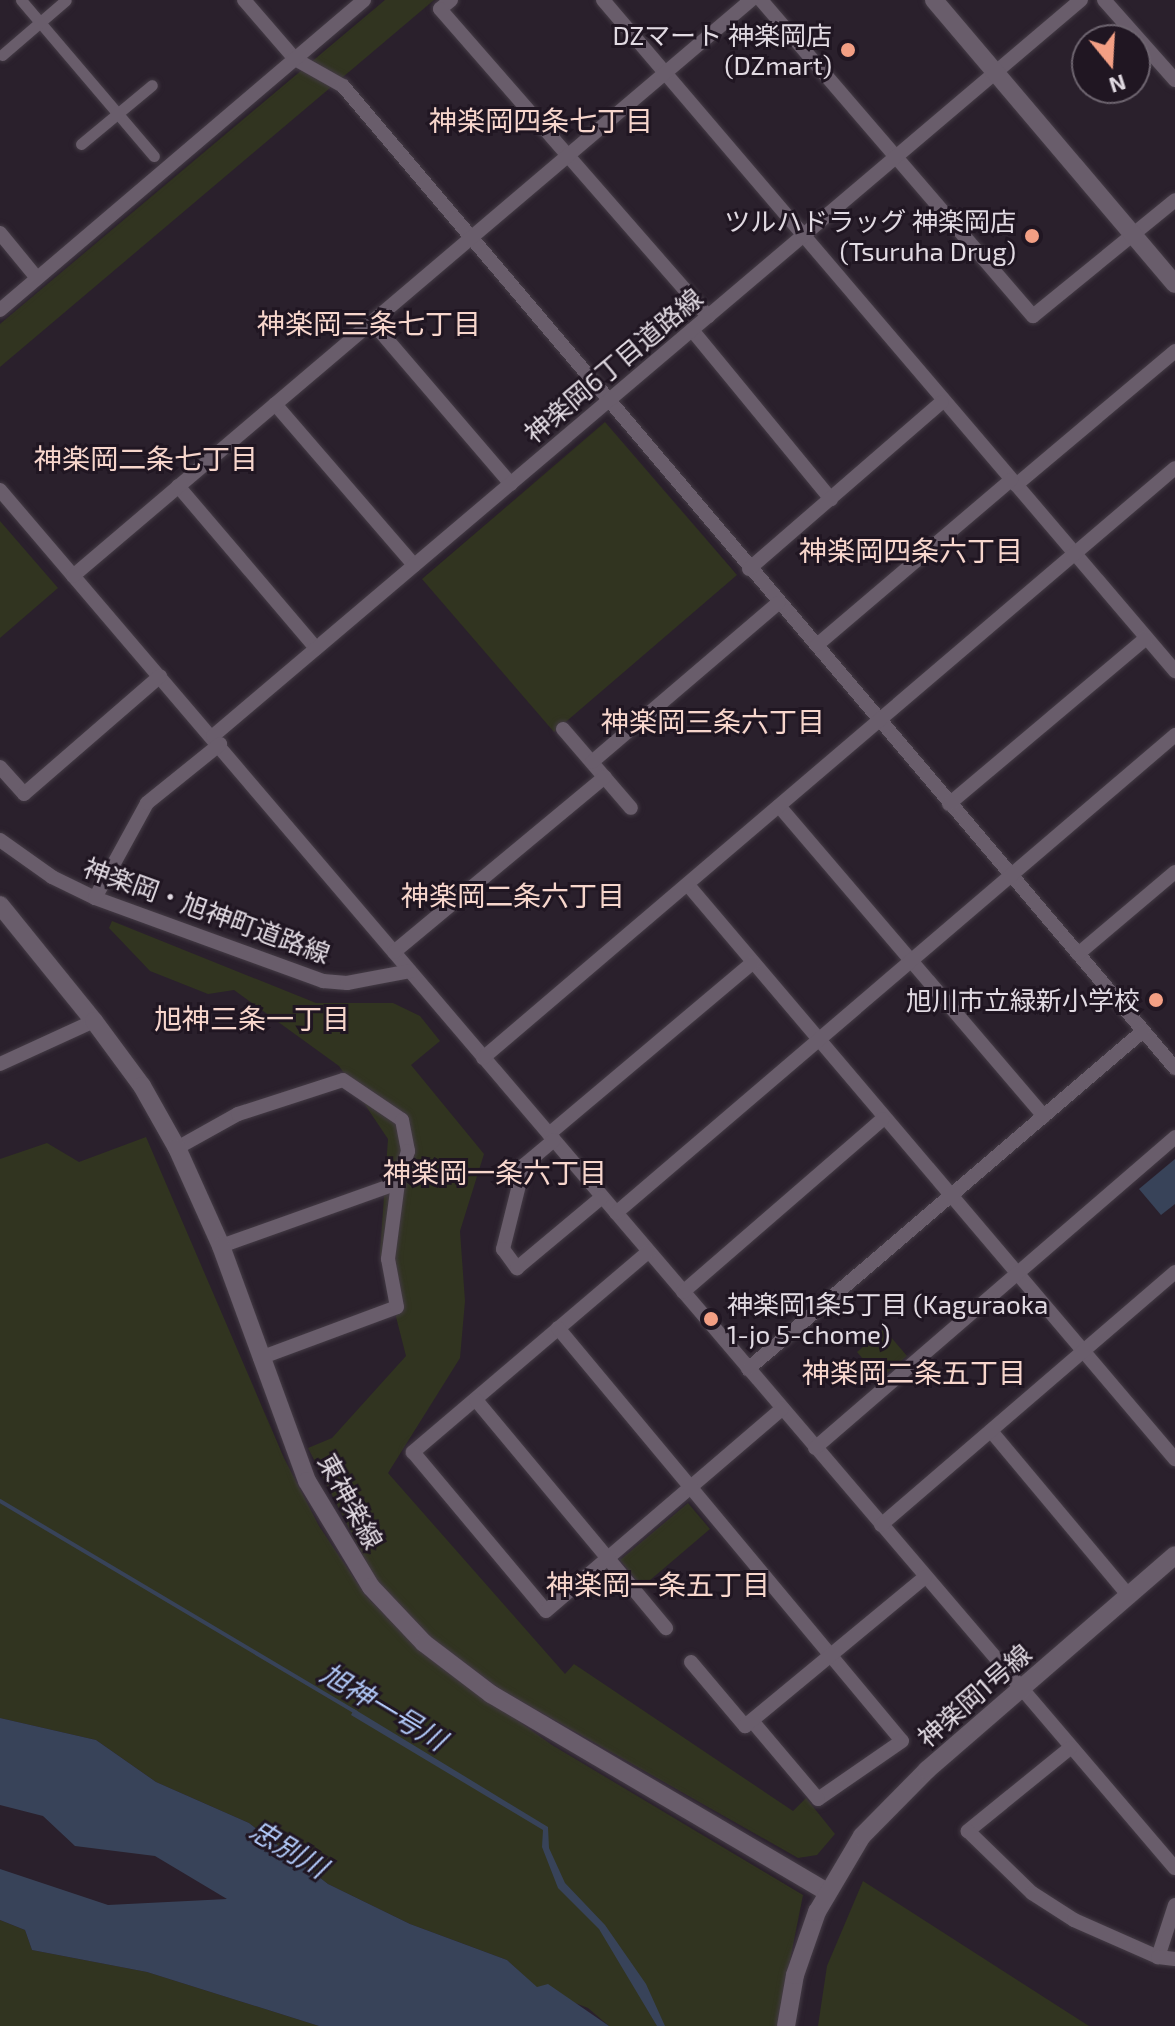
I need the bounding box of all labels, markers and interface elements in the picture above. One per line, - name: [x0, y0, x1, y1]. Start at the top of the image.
- place label: DZマート 神楽岡店 (DZmart): [612, 19, 832, 80]
- north arrow: [1071, 24, 1151, 104]
- marker: DZマート 神楽岡店 (DZmart): [839, 41, 857, 59]
- text: N: [1106, 70, 1129, 100]
- district label: 神楽岡四条七丁目: [429, 103, 653, 137]
- place label: ツルハドラッグ 神楽岡店 (Tsuruha Drug): [724, 205, 1016, 266]
- marker: ツルハドラッグ 神楽岡店 (Tsuruha Drug): [1023, 227, 1041, 245]
- street label: 神楽岡6丁目道路線: [518, 281, 708, 449]
- district label: 神楽岡三条七丁目: [257, 306, 481, 340]
- district label: 神楽岡二条七丁目: [34, 441, 258, 475]
- district label: 神楽岡四条六丁目: [799, 533, 1023, 567]
- district label: 神楽岡三条六丁目: [601, 704, 825, 738]
- street label: 神楽岡・旭神町道路線: [80, 851, 334, 969]
- district label: 神楽岡二条六丁目: [401, 878, 625, 912]
- place label: 旭川市立緑新小学校: [906, 984, 1140, 1016]
- marker: 旭川市立緑新小学校: [1147, 991, 1165, 1009]
- district label: 旭神三条一丁目: [154, 1001, 350, 1035]
- district label: 神楽岡一条六丁目: [383, 1155, 607, 1189]
- place label: 神楽岡1条5丁目 (Kaguraoka 1-jo 5-chome): [727, 1288, 1048, 1350]
- marker: 神楽岡1条5丁目 (Kaguraoka 1-jo 5-chome): [702, 1310, 720, 1328]
- district label: 神楽岡二条五丁目: [802, 1355, 1026, 1389]
- street label: 東神楽線: [312, 1448, 390, 1554]
- district label: 神楽岡一条五丁目: [546, 1567, 770, 1601]
- street label: 神楽岡1号線: [911, 1637, 1037, 1753]
- water label: 旭神一号川: [315, 1656, 453, 1756]
- water label: 忠別川: [244, 1812, 334, 1884]

